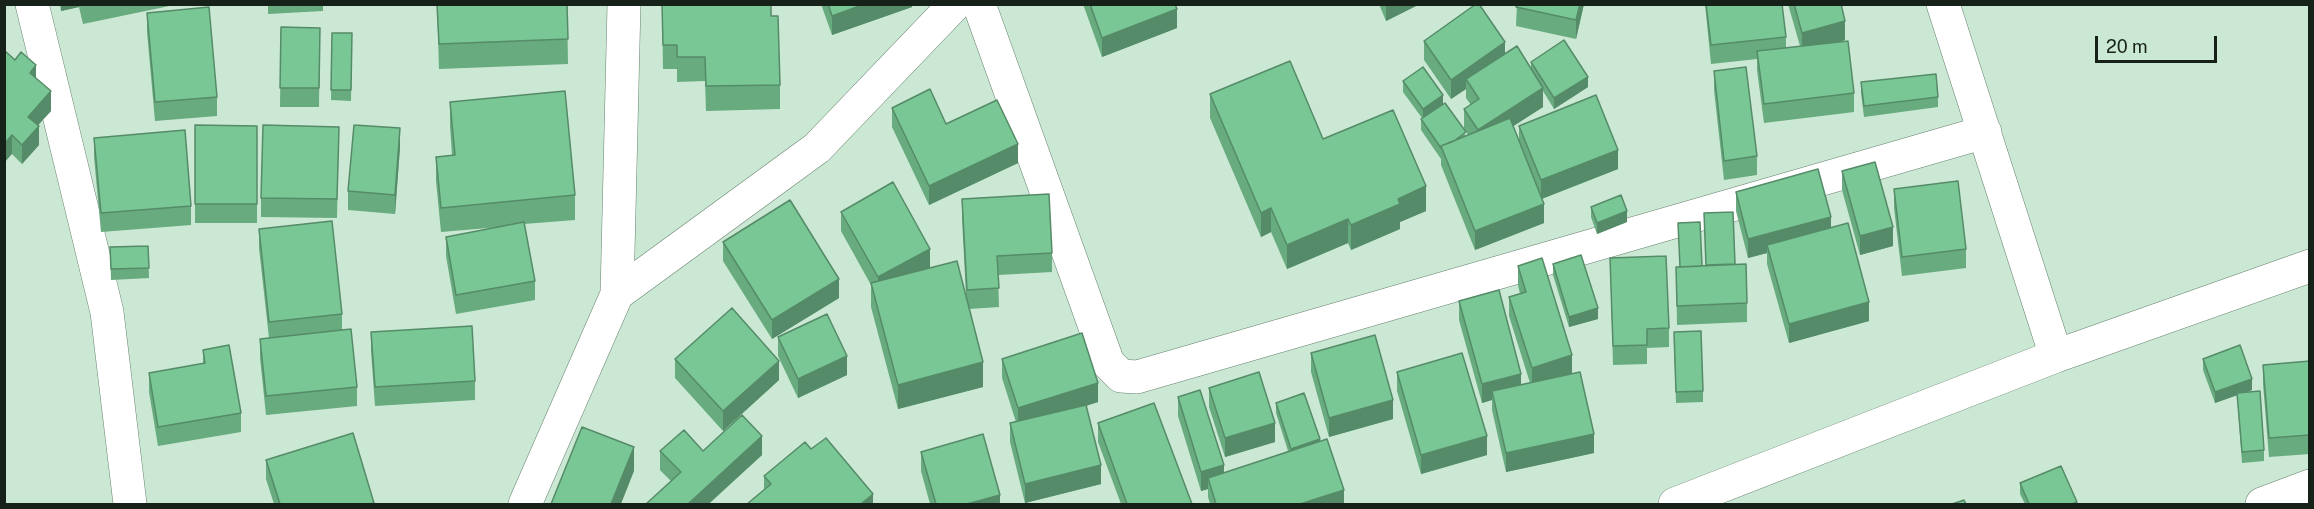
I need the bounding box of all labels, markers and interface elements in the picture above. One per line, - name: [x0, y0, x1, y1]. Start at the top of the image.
- scale bar: [2098, 24, 2220, 62]
- text: 20 m: [2106, 36, 2148, 57]

